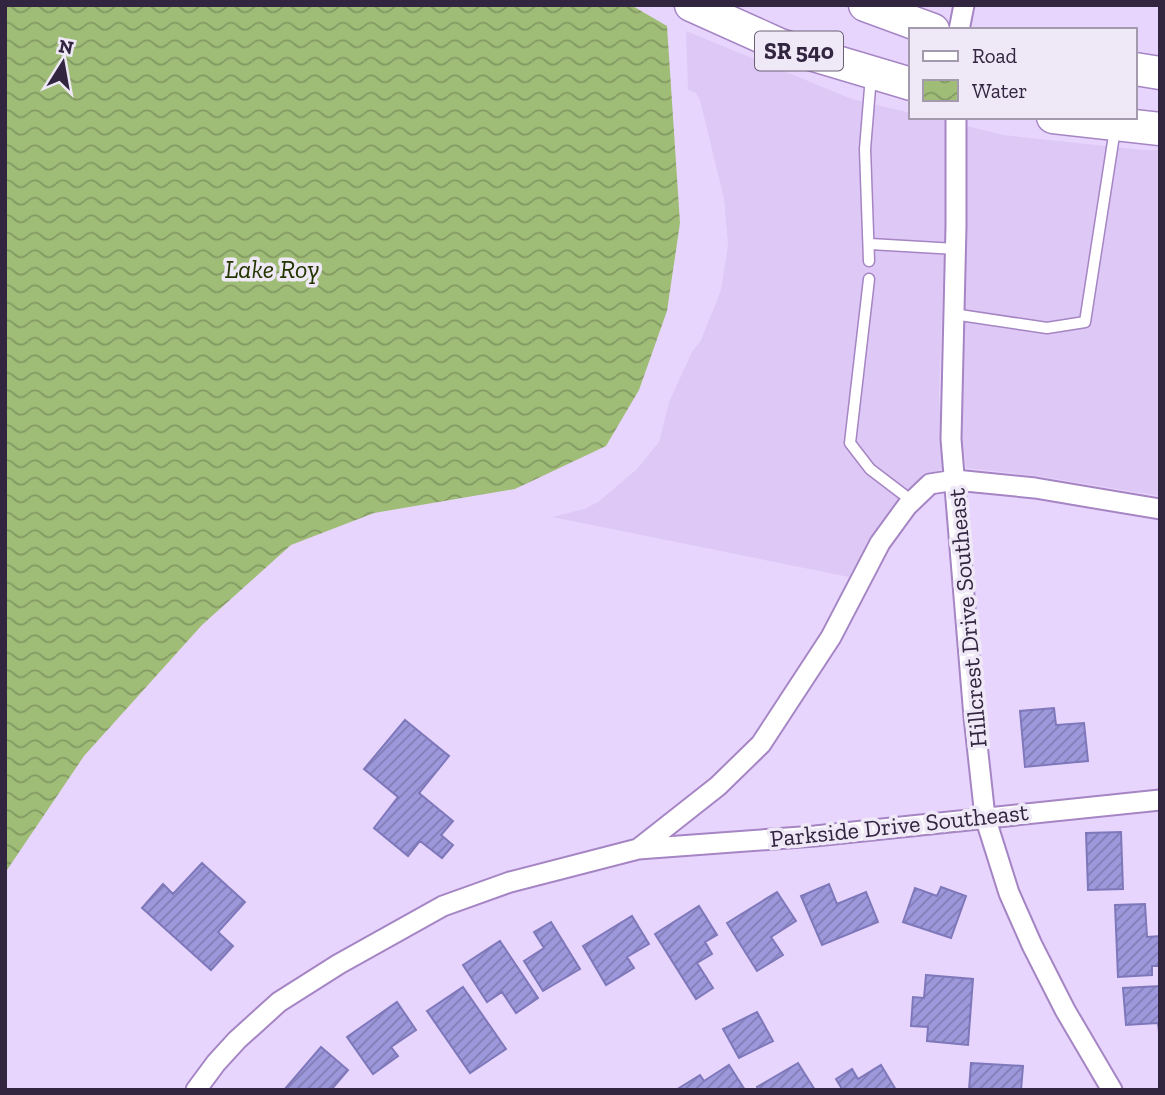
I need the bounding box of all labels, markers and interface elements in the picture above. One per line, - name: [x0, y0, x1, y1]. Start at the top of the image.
- north arrow: [28, 28, 98, 98]
- legend: [909, 28, 1137, 119]
- road number: SR 540: [755, 32, 843, 70]
- text: N: [57, 34, 75, 59]
- text: Road: [972, 43, 1018, 68]
- text: Water: [972, 78, 1027, 103]
- water label: Lake Roy: [225, 253, 319, 285]
- street label: Hillcrest Drive Southeast: [941, 487, 993, 749]
- street label: Parkside Drive Southeast: [768, 797, 1030, 853]

